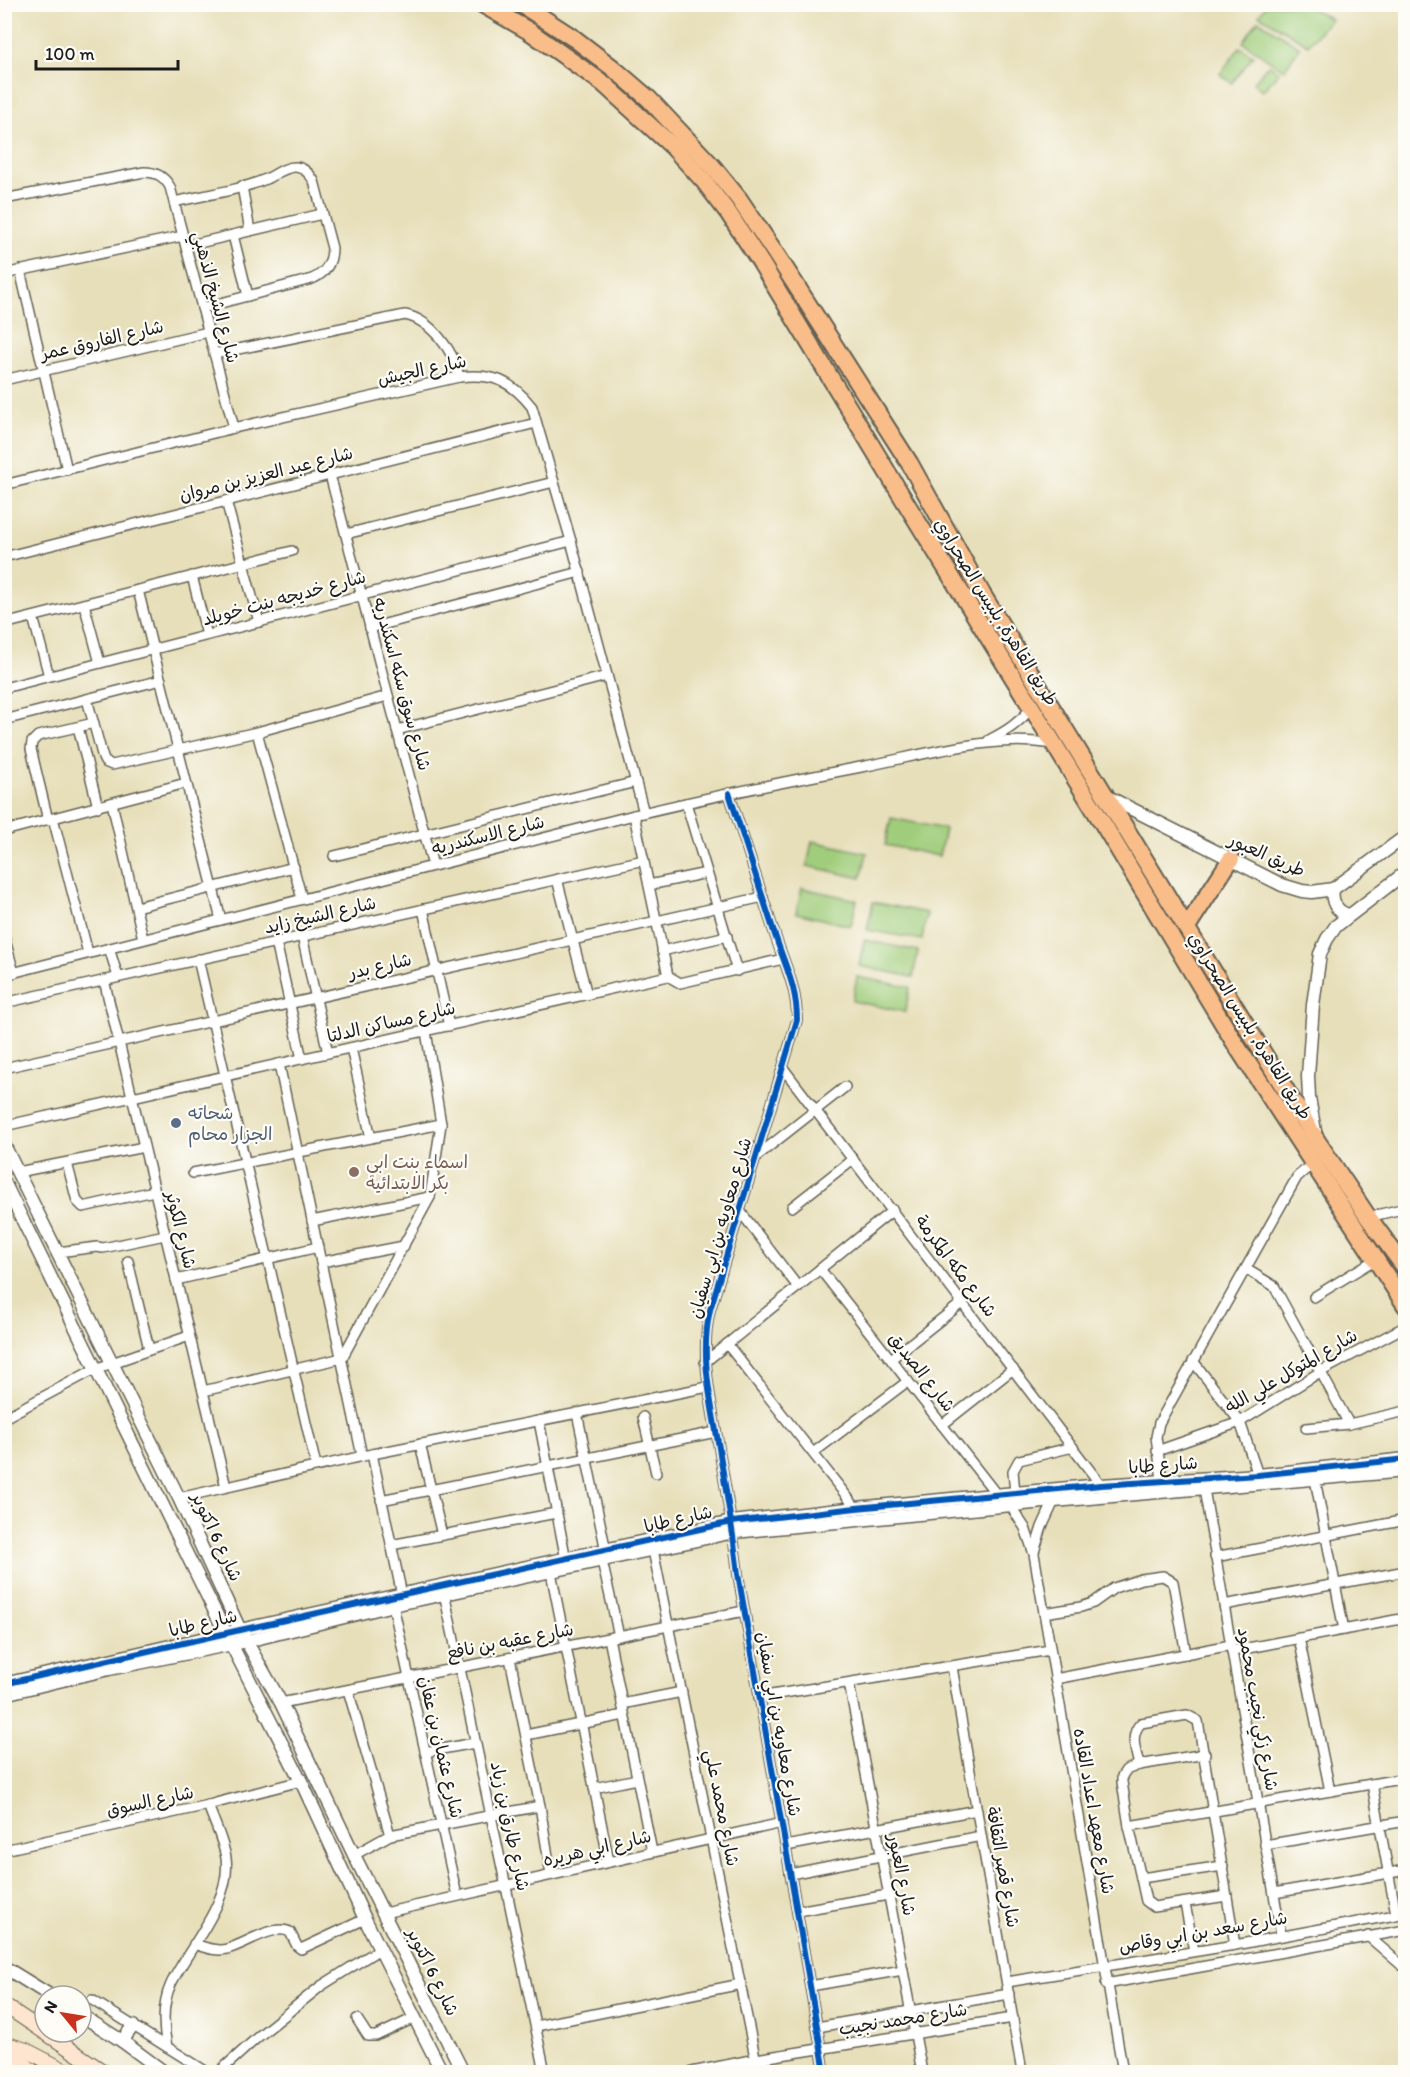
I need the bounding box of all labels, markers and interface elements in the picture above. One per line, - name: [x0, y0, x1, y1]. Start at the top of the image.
- scale bar: [36, 33, 178, 71]
- text: 100 m: [45, 43, 95, 65]
- street label: شارع الشيخ الذهبي: [183, 229, 244, 367]
- street label: شارع الفاروق عمر: [36, 315, 166, 366]
- street label: شارع الجيش: [376, 350, 469, 391]
- street label: شارع عبد العزيز بن مروان: [177, 442, 355, 507]
- street label: طريق القاهرة, بلبيس الصحراوي: [928, 514, 1063, 711]
- street label: شارع خديجه بنت خويلد: [200, 566, 369, 631]
- street label: شارع سوق سكه اسكندريه: [367, 595, 436, 773]
- street label: شارع الاسكندريه: [429, 810, 547, 861]
- street label: طريق العبور: [1224, 828, 1309, 882]
- street label: شارع الشيخ زايد: [262, 891, 378, 940]
- street label: طريق القاهرة, بلبيس الصحراوي: [1182, 928, 1317, 1125]
- street label: شارع بدر: [344, 948, 414, 985]
- street label: شارع مساكن الدلتا: [325, 997, 458, 1048]
- place label: شحاته الجزار محام: [188, 1102, 272, 1148]
- marker: شحاته الجزار محام: [169, 1116, 183, 1130]
- street label: شارع معاويه بن ابي سفيان: [684, 1135, 761, 1322]
- place label: اسماء بنت ابي بكر الابتدائيه: [366, 1151, 468, 1194]
- marker: اسماء بنت ابي بكر الابتدائيه: [347, 1165, 361, 1179]
- street label: شارع الكوثر: [159, 1187, 201, 1271]
- street label: شارع مكه المكرمة: [910, 1211, 1002, 1322]
- street label: شارع المتوكل علي الله: [1221, 1324, 1364, 1422]
- street label: شارع الصديق: [883, 1328, 960, 1417]
- street label: شارع طابا: [1128, 1452, 1199, 1479]
- street label: شارع 6 اكتوبر: [185, 1488, 247, 1585]
- street label: شارع طابا: [642, 1500, 715, 1539]
- street label: شارع طابا: [167, 1604, 240, 1643]
- street label: شارع عقبه بن نافع: [445, 1618, 576, 1666]
- street label: شارع زكي نجيب محمود: [1228, 1625, 1283, 1793]
- street label: شارع معاويه بن ابي سفيان: [747, 1630, 806, 1819]
- street label: شارع عثمان بن عفان: [413, 1674, 468, 1821]
- street label: شارع معهد اعداد القاده: [1068, 1726, 1119, 1896]
- street label: شارع محمد علي: [695, 1748, 744, 1869]
- street label: شارع طارق بن زياد: [485, 1759, 534, 1893]
- street label: شارع السوق: [104, 1781, 196, 1822]
- street label: شارع قصر الثقافة: [981, 1805, 1024, 1929]
- street label: شارع ابي هريره: [541, 1825, 654, 1876]
- street label: شارع العبور: [882, 1830, 921, 1918]
- street label: شارع سعد بن ابي وقاص: [1117, 1906, 1290, 1963]
- street label: شارع 6 اكتوبر: [401, 1923, 464, 2020]
- north arrow: [33, 1984, 93, 2044]
- text: N: [40, 1997, 61, 2016]
- street label: شارع محمد نجيب: [837, 1998, 969, 2041]

